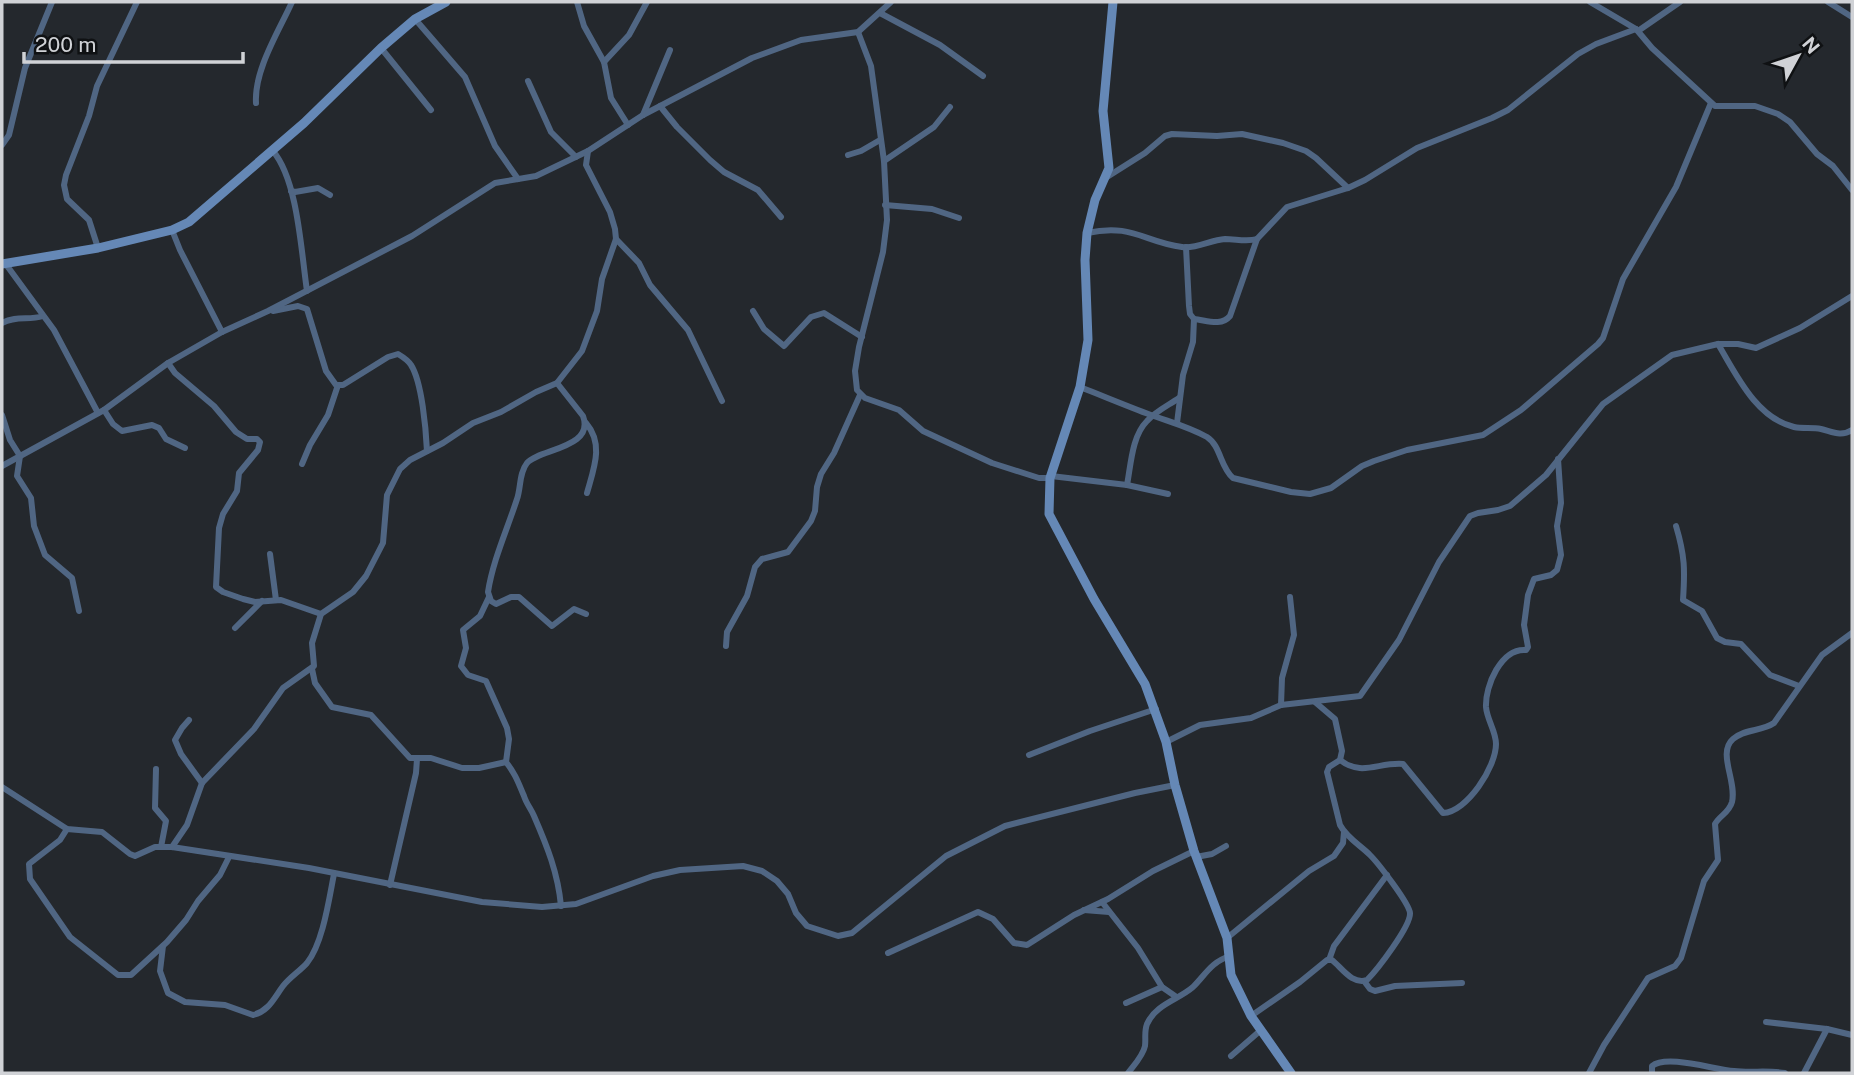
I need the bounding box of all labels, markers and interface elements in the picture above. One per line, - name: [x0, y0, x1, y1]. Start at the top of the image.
- scale bar: [24, 21, 243, 65]
- north arrow: [1763, 21, 1833, 91]
- text: 200 m: [35, 32, 96, 57]
- text: N: [1798, 32, 1824, 58]

